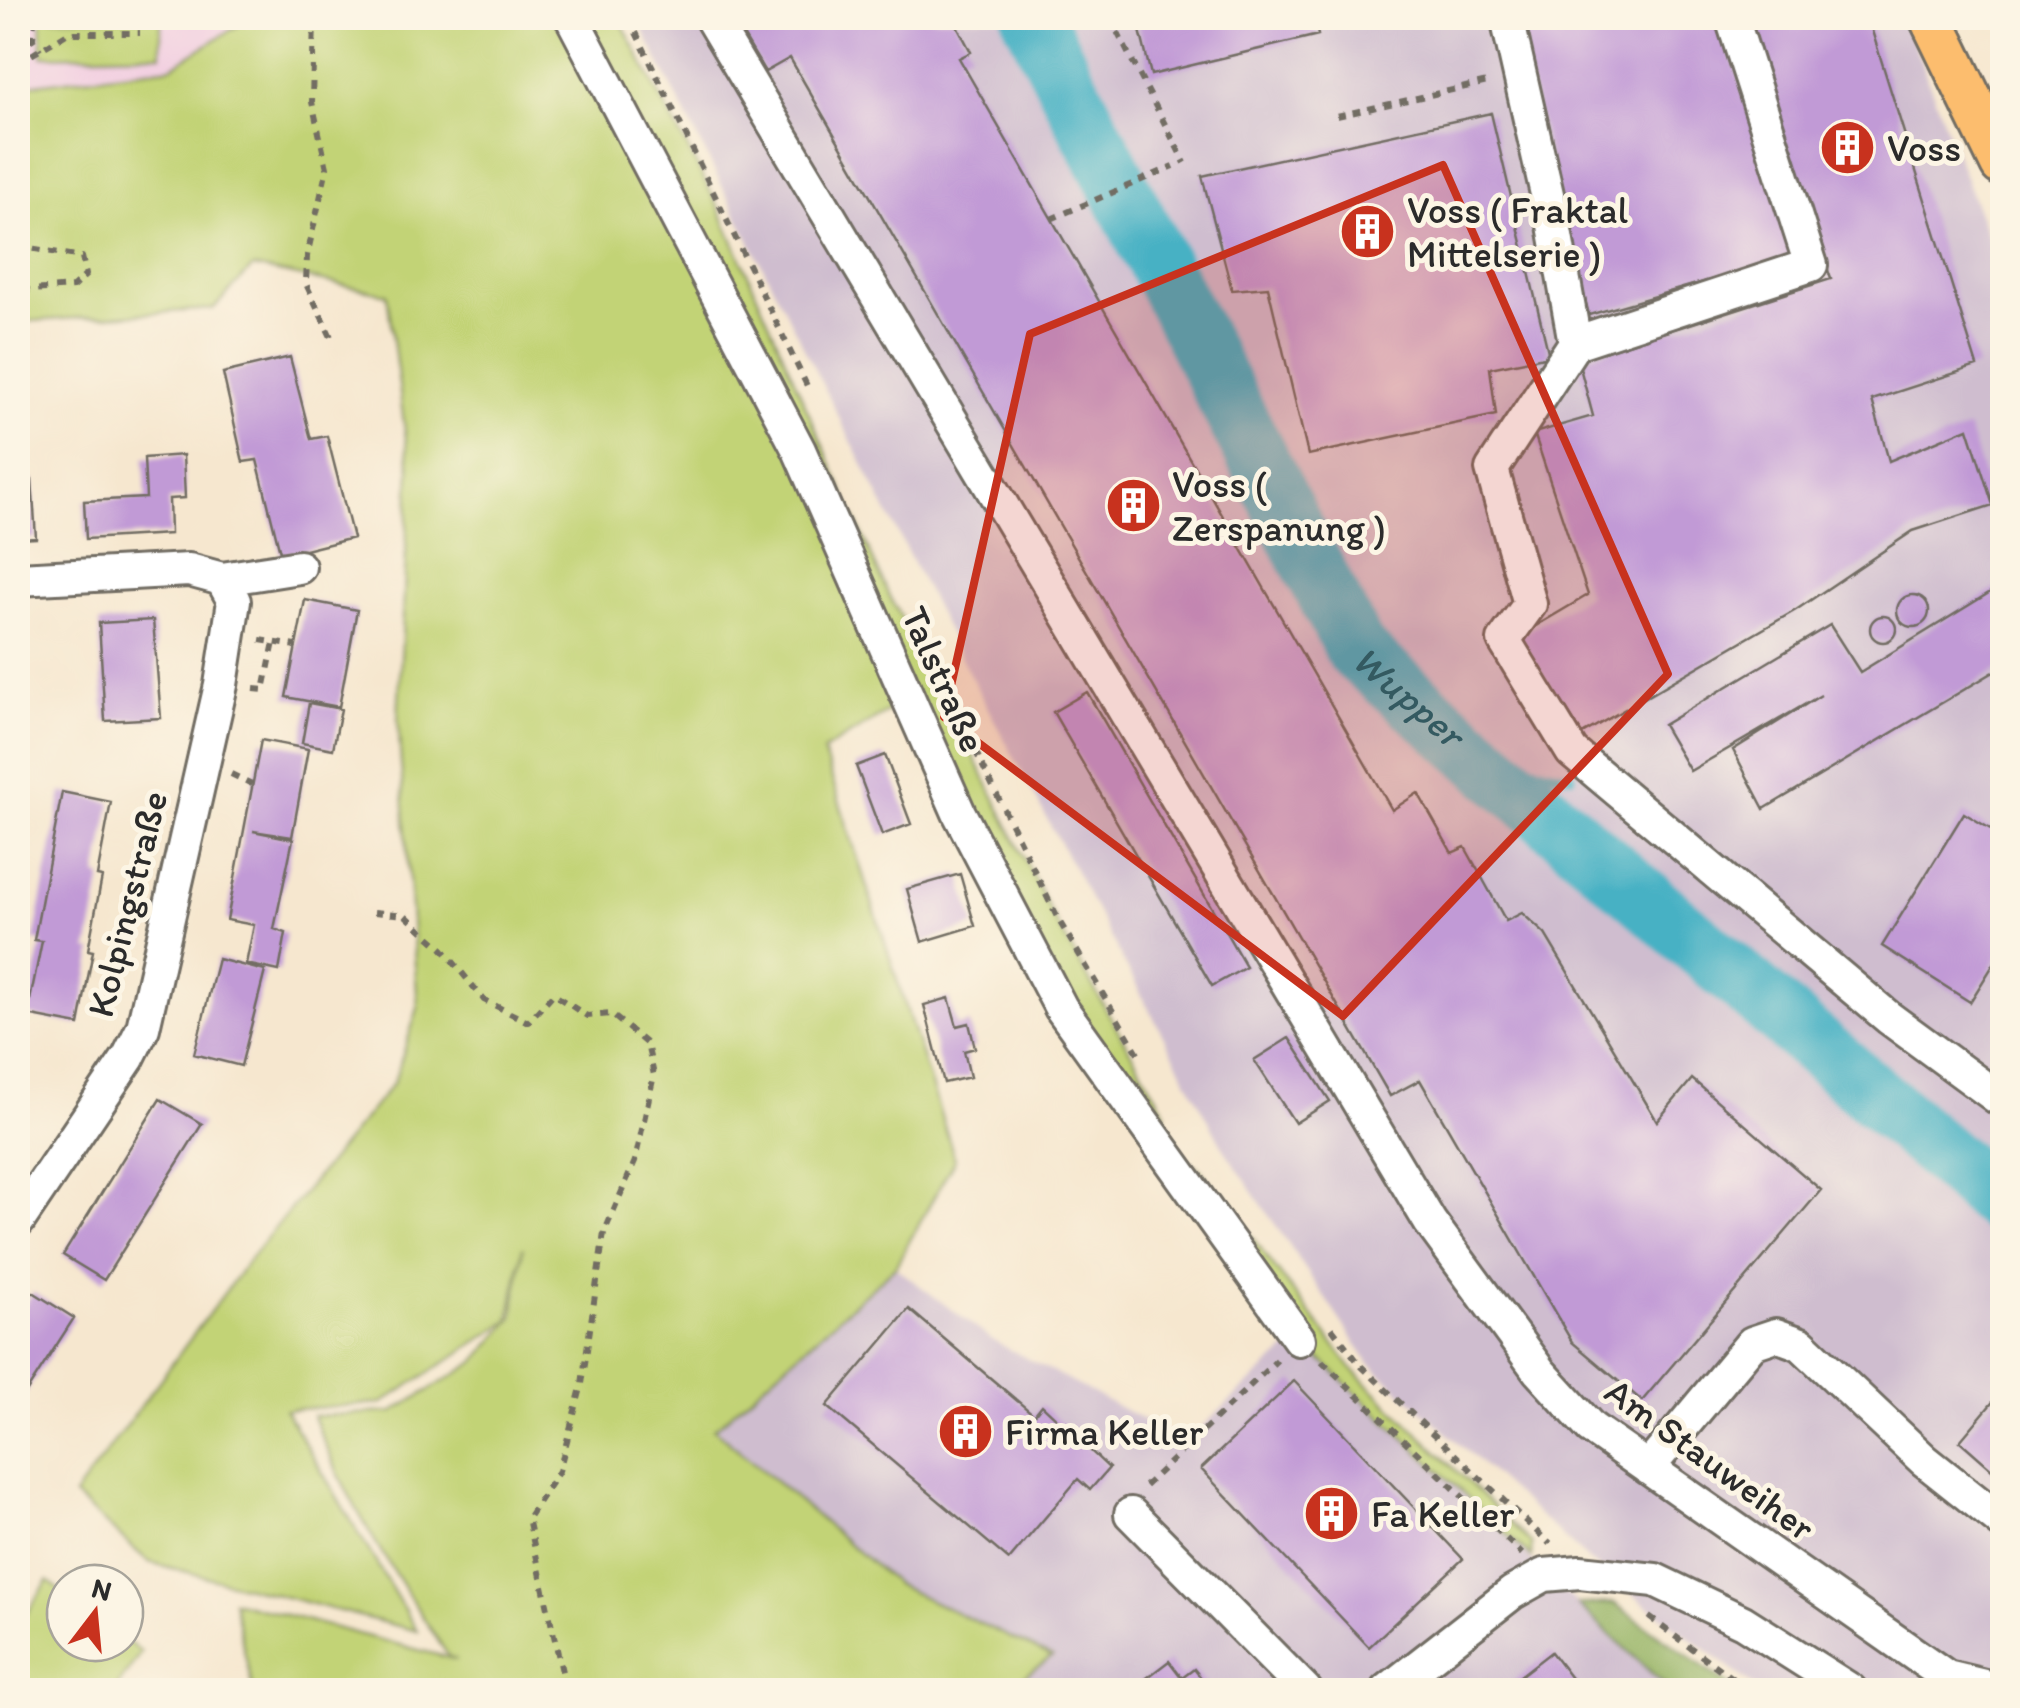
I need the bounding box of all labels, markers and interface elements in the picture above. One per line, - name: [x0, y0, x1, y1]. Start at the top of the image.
- building icon: Voss: [1818, 118, 1878, 178]
- place label: Voss: [1887, 125, 1961, 171]
- place label: Voss ( Fraktal Mittelserie ): [1407, 187, 1629, 277]
- building icon: Voss ( Fraktal Mittelserie ): [1338, 202, 1398, 262]
- place label: Voss ( Zerspanung ): [1172, 461, 1386, 551]
- building icon: Voss ( Zerspanung ): [1103, 476, 1163, 536]
- street label: Talstraße: [892, 599, 996, 759]
- water label: Wupper: [1343, 635, 1478, 760]
- street label: Kolpingstraße: [77, 786, 177, 1022]
- street label: Am Stauweiher: [1596, 1368, 1824, 1551]
- building icon: Firma Keller: [936, 1402, 996, 1462]
- place label: Firma Keller: [1005, 1409, 1204, 1455]
- building icon: Fa Keller: [1302, 1484, 1362, 1544]
- place label: Fa Keller: [1371, 1491, 1514, 1537]
- north arrow: [45, 1563, 145, 1663]
- text: N: [88, 1570, 116, 1608]

